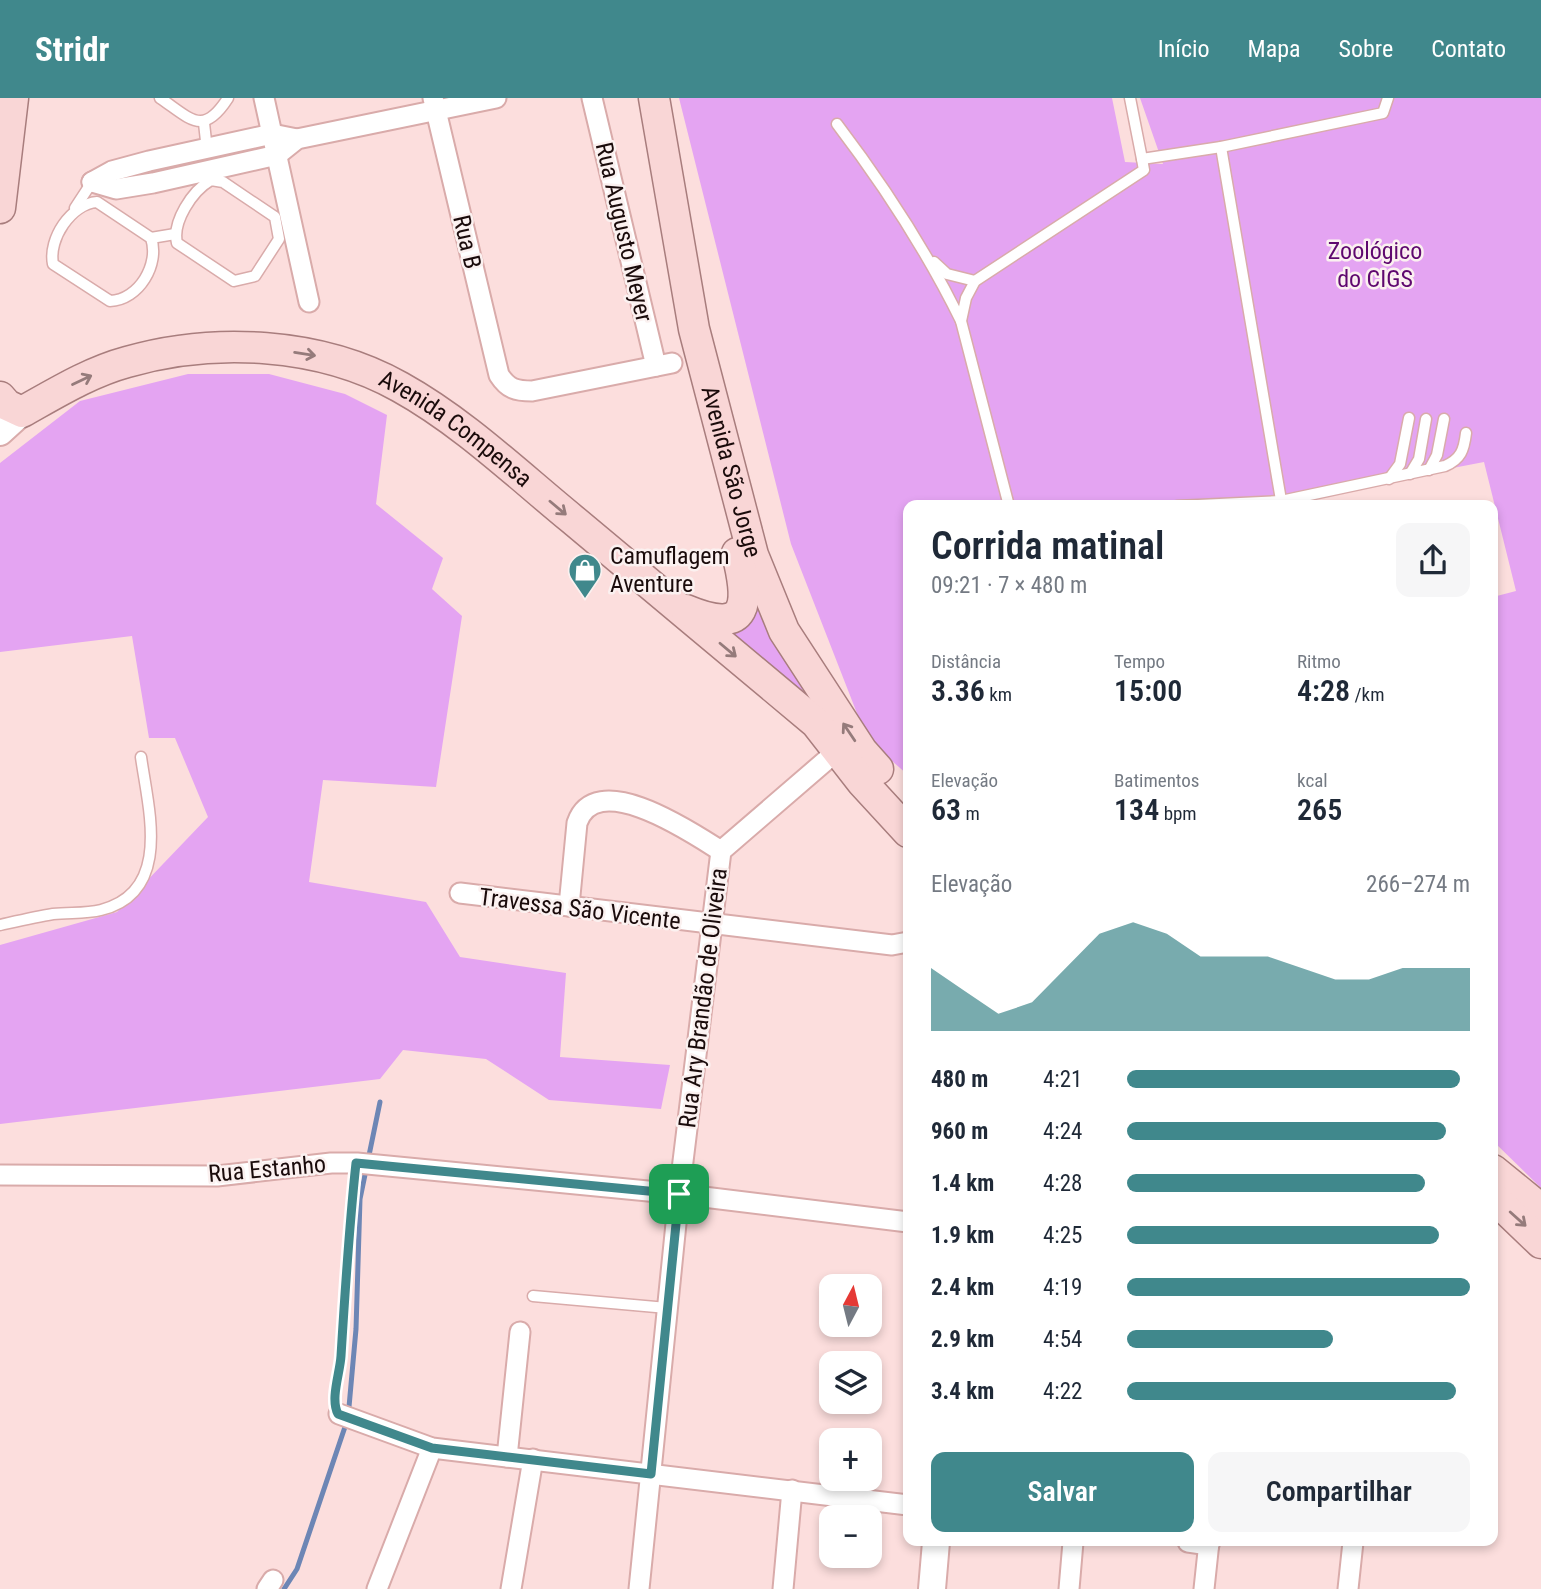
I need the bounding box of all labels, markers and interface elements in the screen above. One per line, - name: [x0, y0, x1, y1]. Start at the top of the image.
- text: Stridr: [35, 30, 109, 69]
- text: Início: [1158, 35, 1210, 63]
- text: Mapa: [1248, 35, 1301, 63]
- text: Sobre: [1339, 35, 1393, 63]
- text: Contato: [1431, 35, 1506, 63]
- street label: Rua Augusto Meyer: [590, 140, 658, 324]
- street label: Rua B: [447, 212, 487, 272]
- park label: Zoológico do CIGS: [1328, 237, 1422, 293]
- one-way arrow: [293, 348, 316, 361]
- street label: Avenida Compensa: [375, 365, 537, 493]
- one-way arrow: [71, 372, 92, 386]
- street label: Avenida São Jorge: [695, 383, 767, 560]
- one-way arrow: [549, 500, 567, 516]
- button: share: [1396, 523, 1470, 597]
- text: Corrida matinal: [931, 524, 1164, 568]
- place label: Camuflagem Aventure: [610, 542, 730, 598]
- shop icon: Camuflagem Aventure: [566, 551, 604, 600]
- text: 09:21 · 7 × 480 m: [931, 572, 1087, 599]
- one-way arrow: [719, 642, 737, 657]
- text: Distância: [931, 650, 1001, 673]
- text: Tempo: [1114, 650, 1165, 673]
- text: Ritmo: [1297, 650, 1341, 673]
- text: 3.36: [931, 673, 985, 708]
- text: 15:00: [1114, 673, 1182, 708]
- text: 4:28: [1297, 673, 1350, 708]
- text: km: [985, 683, 1012, 706]
- text: /km: [1350, 683, 1384, 706]
- one-way arrow: [842, 723, 856, 743]
- text: Elevação: [931, 769, 998, 792]
- text: Batimentos: [1114, 769, 1200, 792]
- text: kcal: [1297, 769, 1328, 792]
- text: 63: [931, 792, 961, 827]
- text: 134: [1114, 792, 1159, 827]
- text: 265: [1297, 792, 1342, 827]
- text: m: [961, 802, 980, 825]
- text: bpm: [1159, 802, 1197, 825]
- street label: Rua Ary Brandão de Oliveira: [673, 866, 733, 1130]
- text: Elevação: [931, 871, 1012, 898]
- text: 266–274 m: [1366, 871, 1470, 898]
- street label: Travessa São Vicente: [478, 883, 682, 935]
- text: 480 m: [931, 1066, 988, 1093]
- text: 4:21: [1043, 1066, 1082, 1093]
- text: 960 m: [931, 1118, 988, 1145]
- text: 4:24: [1043, 1118, 1082, 1145]
- street label: Rua Estanho: [207, 1150, 327, 1188]
- pin: [649, 1164, 709, 1224]
- text: 1.4 km: [931, 1170, 994, 1197]
- text: 4:28: [1043, 1170, 1082, 1197]
- icon: arrive: [660, 1175, 698, 1213]
- one-way arrow: [1508, 1211, 1526, 1227]
- text: 1.9 km: [931, 1222, 994, 1249]
- text: 4:25: [1043, 1222, 1082, 1249]
- north arrow: [819, 1274, 882, 1337]
- map controls: [819, 1274, 882, 1568]
- text: 2.4 km: [931, 1274, 994, 1301]
- text: 4:19: [1043, 1274, 1082, 1301]
- text: 2.9 km: [931, 1326, 994, 1353]
- text: 4:54: [1043, 1326, 1082, 1353]
- button: layers: [819, 1351, 882, 1414]
- text: 3.4 km: [931, 1378, 994, 1405]
- text: 4:22: [1043, 1378, 1082, 1405]
- button: +: [819, 1428, 882, 1491]
- button: Salvar: [931, 1452, 1194, 1532]
- button: Compartilhar: [1208, 1452, 1470, 1532]
- button: −: [819, 1505, 882, 1568]

